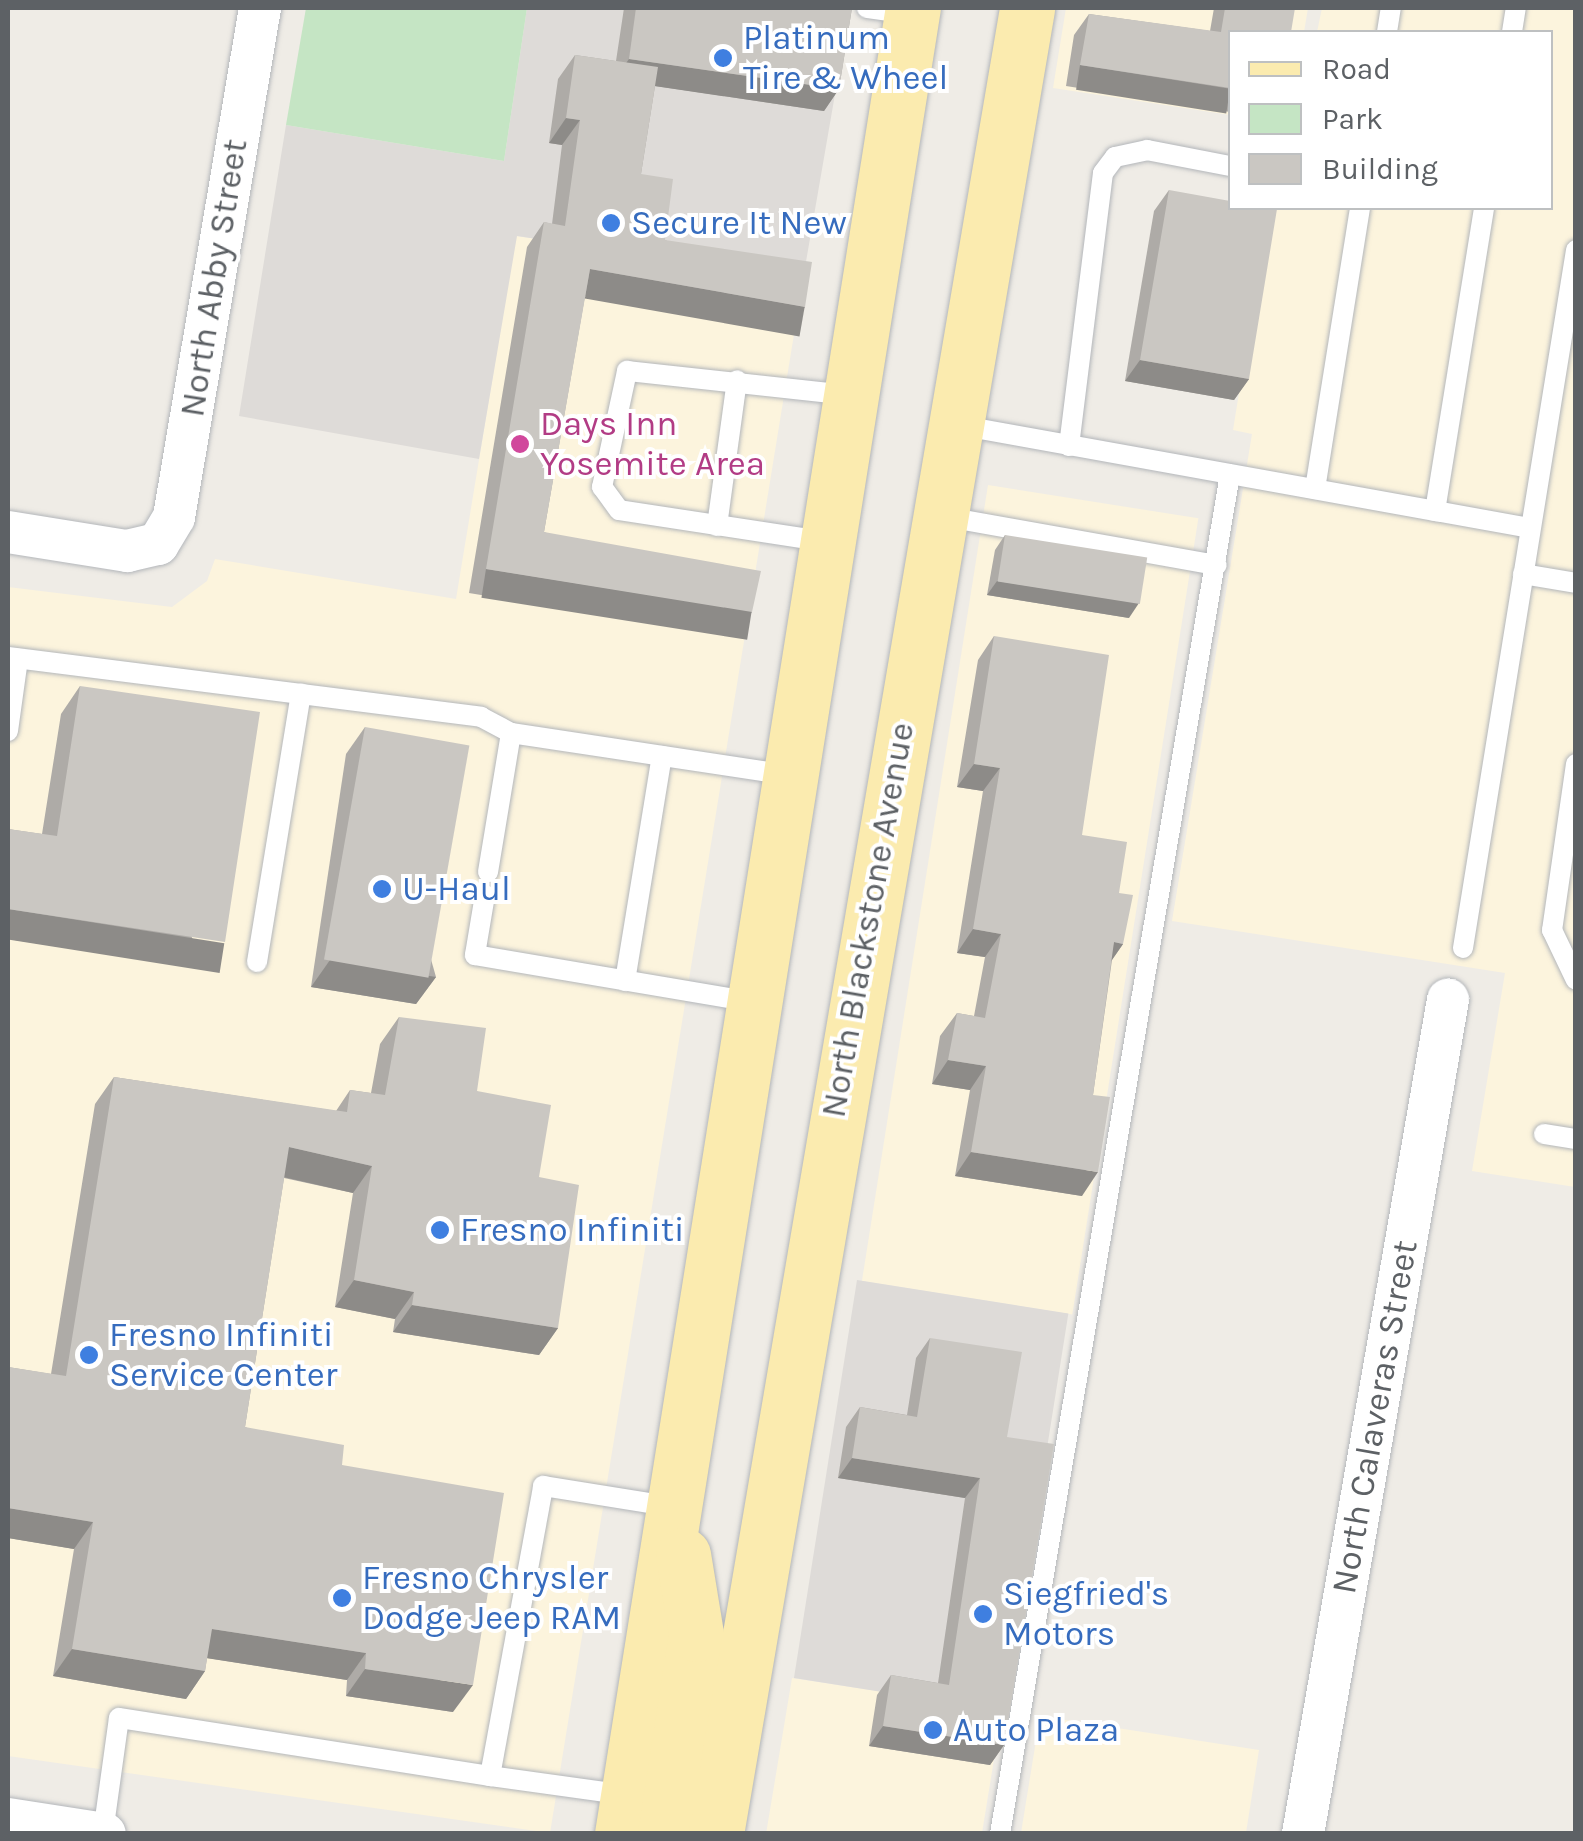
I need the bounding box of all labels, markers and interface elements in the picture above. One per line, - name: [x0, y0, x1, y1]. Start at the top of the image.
- place label: Platinum Tire & Wheel: [743, 17, 948, 99]
- legend: [1228, 30, 1553, 210]
- marker: Platinum Tire & Wheel: [712, 47, 734, 69]
- text: Road: [1322, 51, 1391, 87]
- text: Park: [1322, 101, 1383, 137]
- street label: North Abby Street: [171, 136, 257, 420]
- text: Building: [1322, 151, 1438, 187]
- place label: Secure It New: [631, 202, 847, 244]
- marker: Secure It New: [600, 212, 622, 234]
- place label: Days Inn Yosemite Area: [540, 403, 765, 485]
- marker: Days Inn Yosemite Area: [509, 433, 531, 455]
- street label: North Blackstone Avenue: [813, 719, 923, 1121]
- place label: U-Haul: [402, 868, 511, 910]
- marker: U-Haul: [371, 878, 393, 900]
- place label: Fresno Infiniti: [460, 1209, 684, 1251]
- marker: Fresno Infiniti: [429, 1219, 451, 1241]
- street label: North Calaveras Street: [1323, 1237, 1427, 1597]
- place label: Fresno Infiniti Service Center: [109, 1314, 337, 1396]
- marker: Fresno Infiniti Service Center: [78, 1344, 100, 1366]
- place label: Fresno Chrysler Dodge Jeep RAM: [362, 1557, 621, 1639]
- place label: Siegfried's Motors: [1003, 1573, 1169, 1655]
- marker: Fresno Chrysler Dodge Jeep RAM: [331, 1587, 353, 1609]
- marker: Siegfried's Motors: [972, 1603, 994, 1625]
- place label: Auto Plaza: [953, 1709, 1119, 1751]
- marker: Auto Plaza: [922, 1719, 944, 1741]

